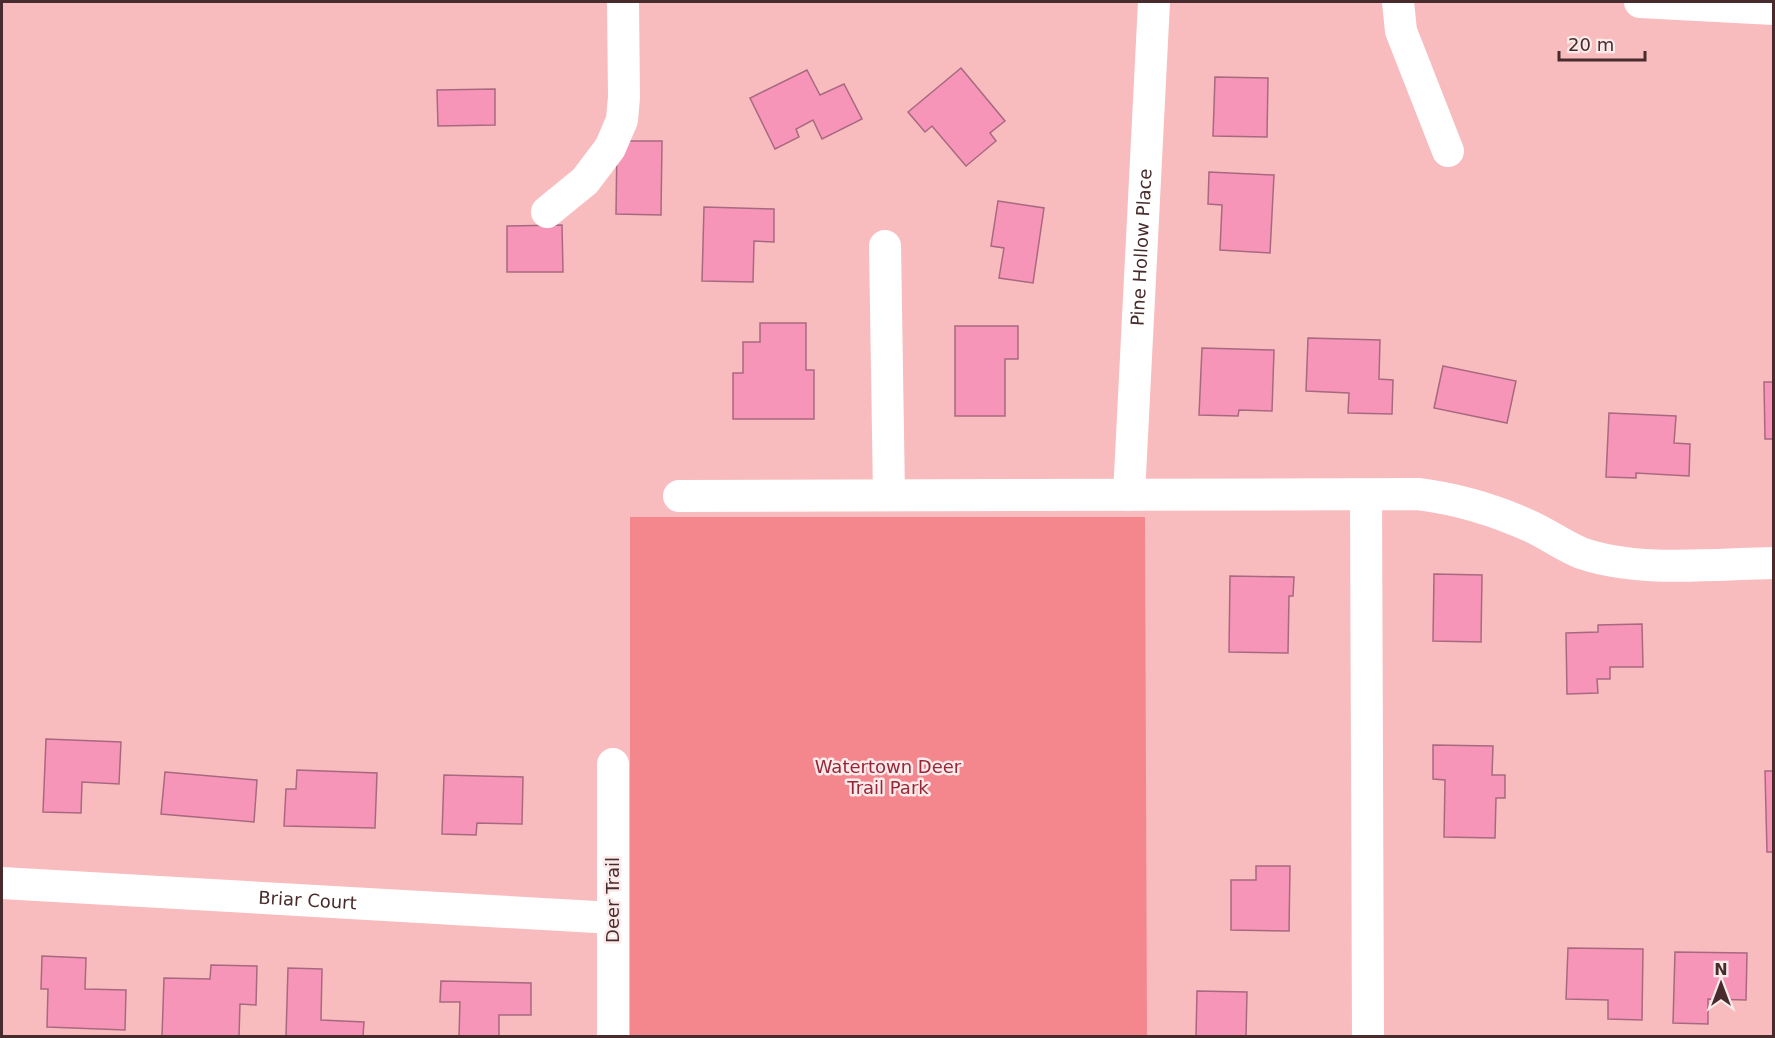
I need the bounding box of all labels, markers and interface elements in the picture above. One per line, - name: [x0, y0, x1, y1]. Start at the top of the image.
- scale bar: [1559, 24, 1644, 62]
- text: 20 m: [1568, 34, 1614, 55]
- street label: Pine Hollow Place: [1127, 168, 1156, 327]
- park label: Watertown Deer Trail Park: [815, 756, 962, 798]
- street label: Deer Trail: [602, 857, 623, 943]
- street label: Briar Court: [258, 887, 357, 913]
- north arrow: [1691, 954, 1751, 1014]
- text: N: [1714, 960, 1728, 979]

